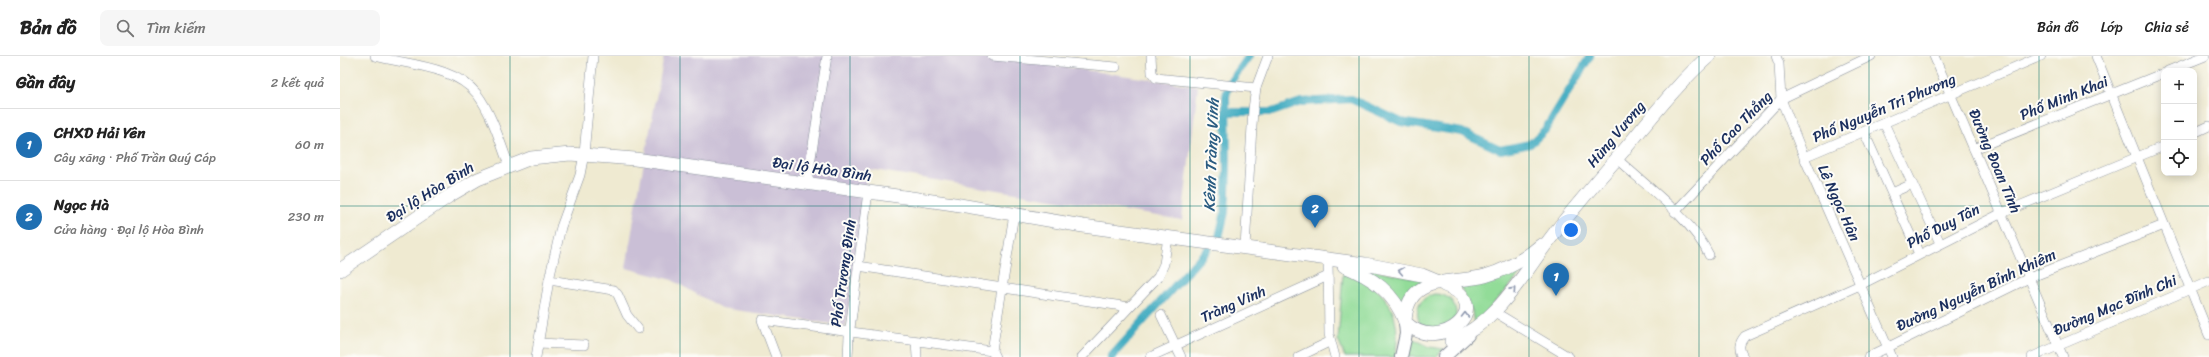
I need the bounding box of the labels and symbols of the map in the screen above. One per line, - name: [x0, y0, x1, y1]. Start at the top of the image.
- street label: Phố Nguyễn Tri Phương: [1808, 66, 1960, 150]
- street label: Phố Minh Khai: [2016, 68, 2113, 128]
- street label: Phố Cao Thắng: [1693, 84, 1779, 172]
- street label: Hùng Vương: [1580, 94, 1652, 173]
- water label: Kênh Tràng Vinh: [1195, 96, 1228, 212]
- street label: Đường Đoan Tĩnh: [1961, 105, 2029, 217]
- street label: Đại lộ Hòa Bình: [771, 149, 873, 189]
- street label: Đại lộ Hòa Bình: [381, 154, 479, 229]
- street label: Lê Ngọc Hân: [1810, 160, 1868, 246]
- pin: 2: [1302, 195, 1328, 228]
- street label: Phố Duy Tân: [1902, 196, 1984, 256]
- street label: Phố Trương Định: [823, 217, 863, 329]
- your location: [1561, 220, 1581, 240]
- street label: Đường Nguyễn Bỉnh Khiêm: [1892, 241, 2061, 339]
- pin: 1: [1543, 263, 1569, 296]
- one-way arrow: [1398, 267, 1404, 275]
- street label: Đường Mạc Đĩnh Chi: [2049, 267, 2182, 343]
- street label: Tràng Vinh: [1196, 278, 1270, 330]
- one-way arrow: [1508, 287, 1515, 294]
- one-way arrow: [1461, 312, 1470, 319]

